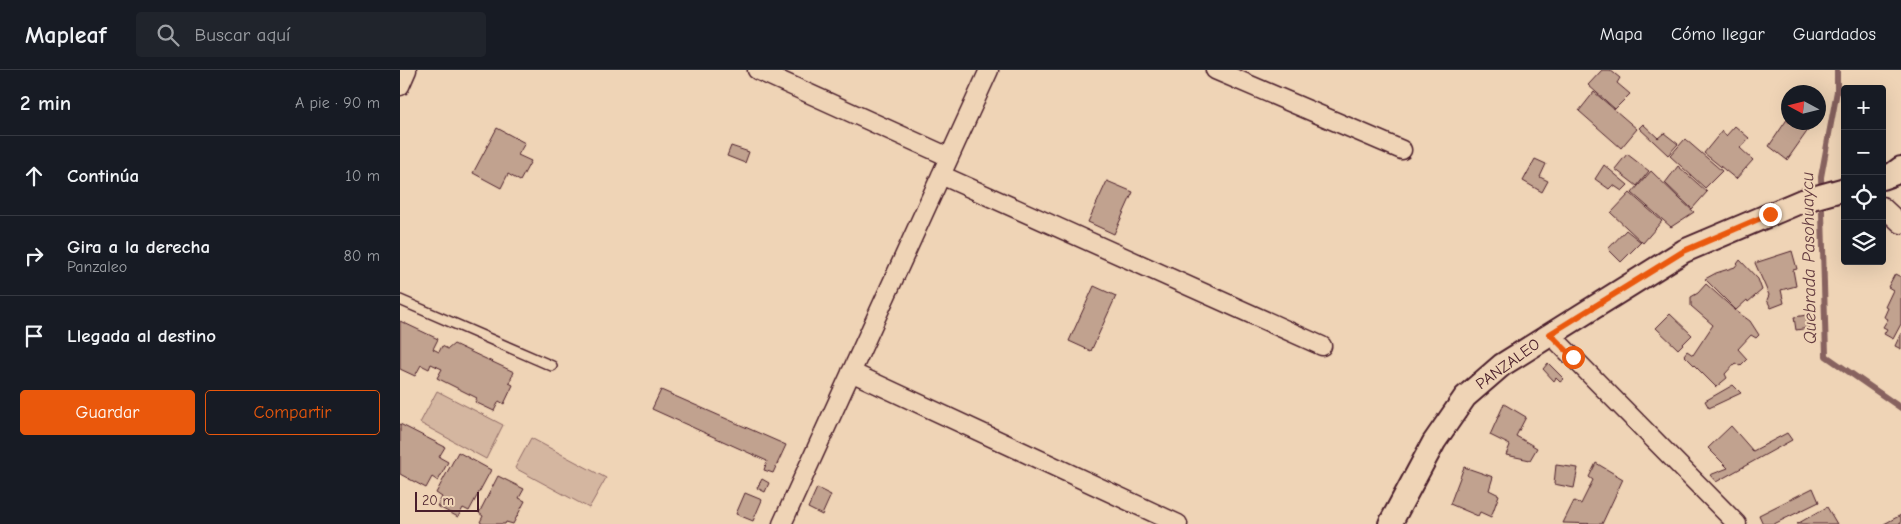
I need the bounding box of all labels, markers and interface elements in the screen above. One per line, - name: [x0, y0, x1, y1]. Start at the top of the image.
- search box: [136, 12, 486, 57]
- text: Mapleaf: [25, 21, 106, 49]
- icon: search: [154, 21, 182, 49]
- text: Buscar aquí: [194, 24, 290, 46]
- text: Mapa: [1600, 24, 1643, 45]
- text: Cómo llegar: [1671, 24, 1765, 45]
- text: Guardados: [1793, 24, 1876, 45]
- north arrow: [1781, 85, 1826, 130]
- map controls: [1841, 85, 1886, 265]
- button: +: [1841, 85, 1886, 130]
- text: 2 min: [20, 91, 71, 115]
- text: A pie · 90 m: [295, 94, 380, 112]
- button: −: [1841, 130, 1886, 175]
- icon: ahead: [20, 162, 48, 190]
- text: Continúa: [67, 165, 139, 187]
- text: 10 m: [345, 167, 380, 185]
- water label: Quebrada Pasohuaycu: [1797, 172, 1821, 344]
- button: locate: [1841, 175, 1886, 220]
- route end: [1759, 203, 1782, 226]
- button: layers: [1841, 220, 1886, 265]
- text: Gira a la derecha: [67, 236, 210, 258]
- icon: right: [20, 242, 48, 270]
- text: 80 m: [343, 247, 380, 265]
- text: Panzaleo: [67, 258, 127, 276]
- icon: arrive: [20, 322, 48, 350]
- text: Llegada al destino: [67, 325, 216, 347]
- street label: PANZALEO: [1473, 335, 1543, 393]
- route start: [1562, 346, 1585, 369]
- button: Guardar: [20, 390, 195, 435]
- button: Compartir: [205, 390, 380, 435]
- scale bar: [415, 489, 479, 512]
- text: 20 m: [422, 492, 454, 509]

